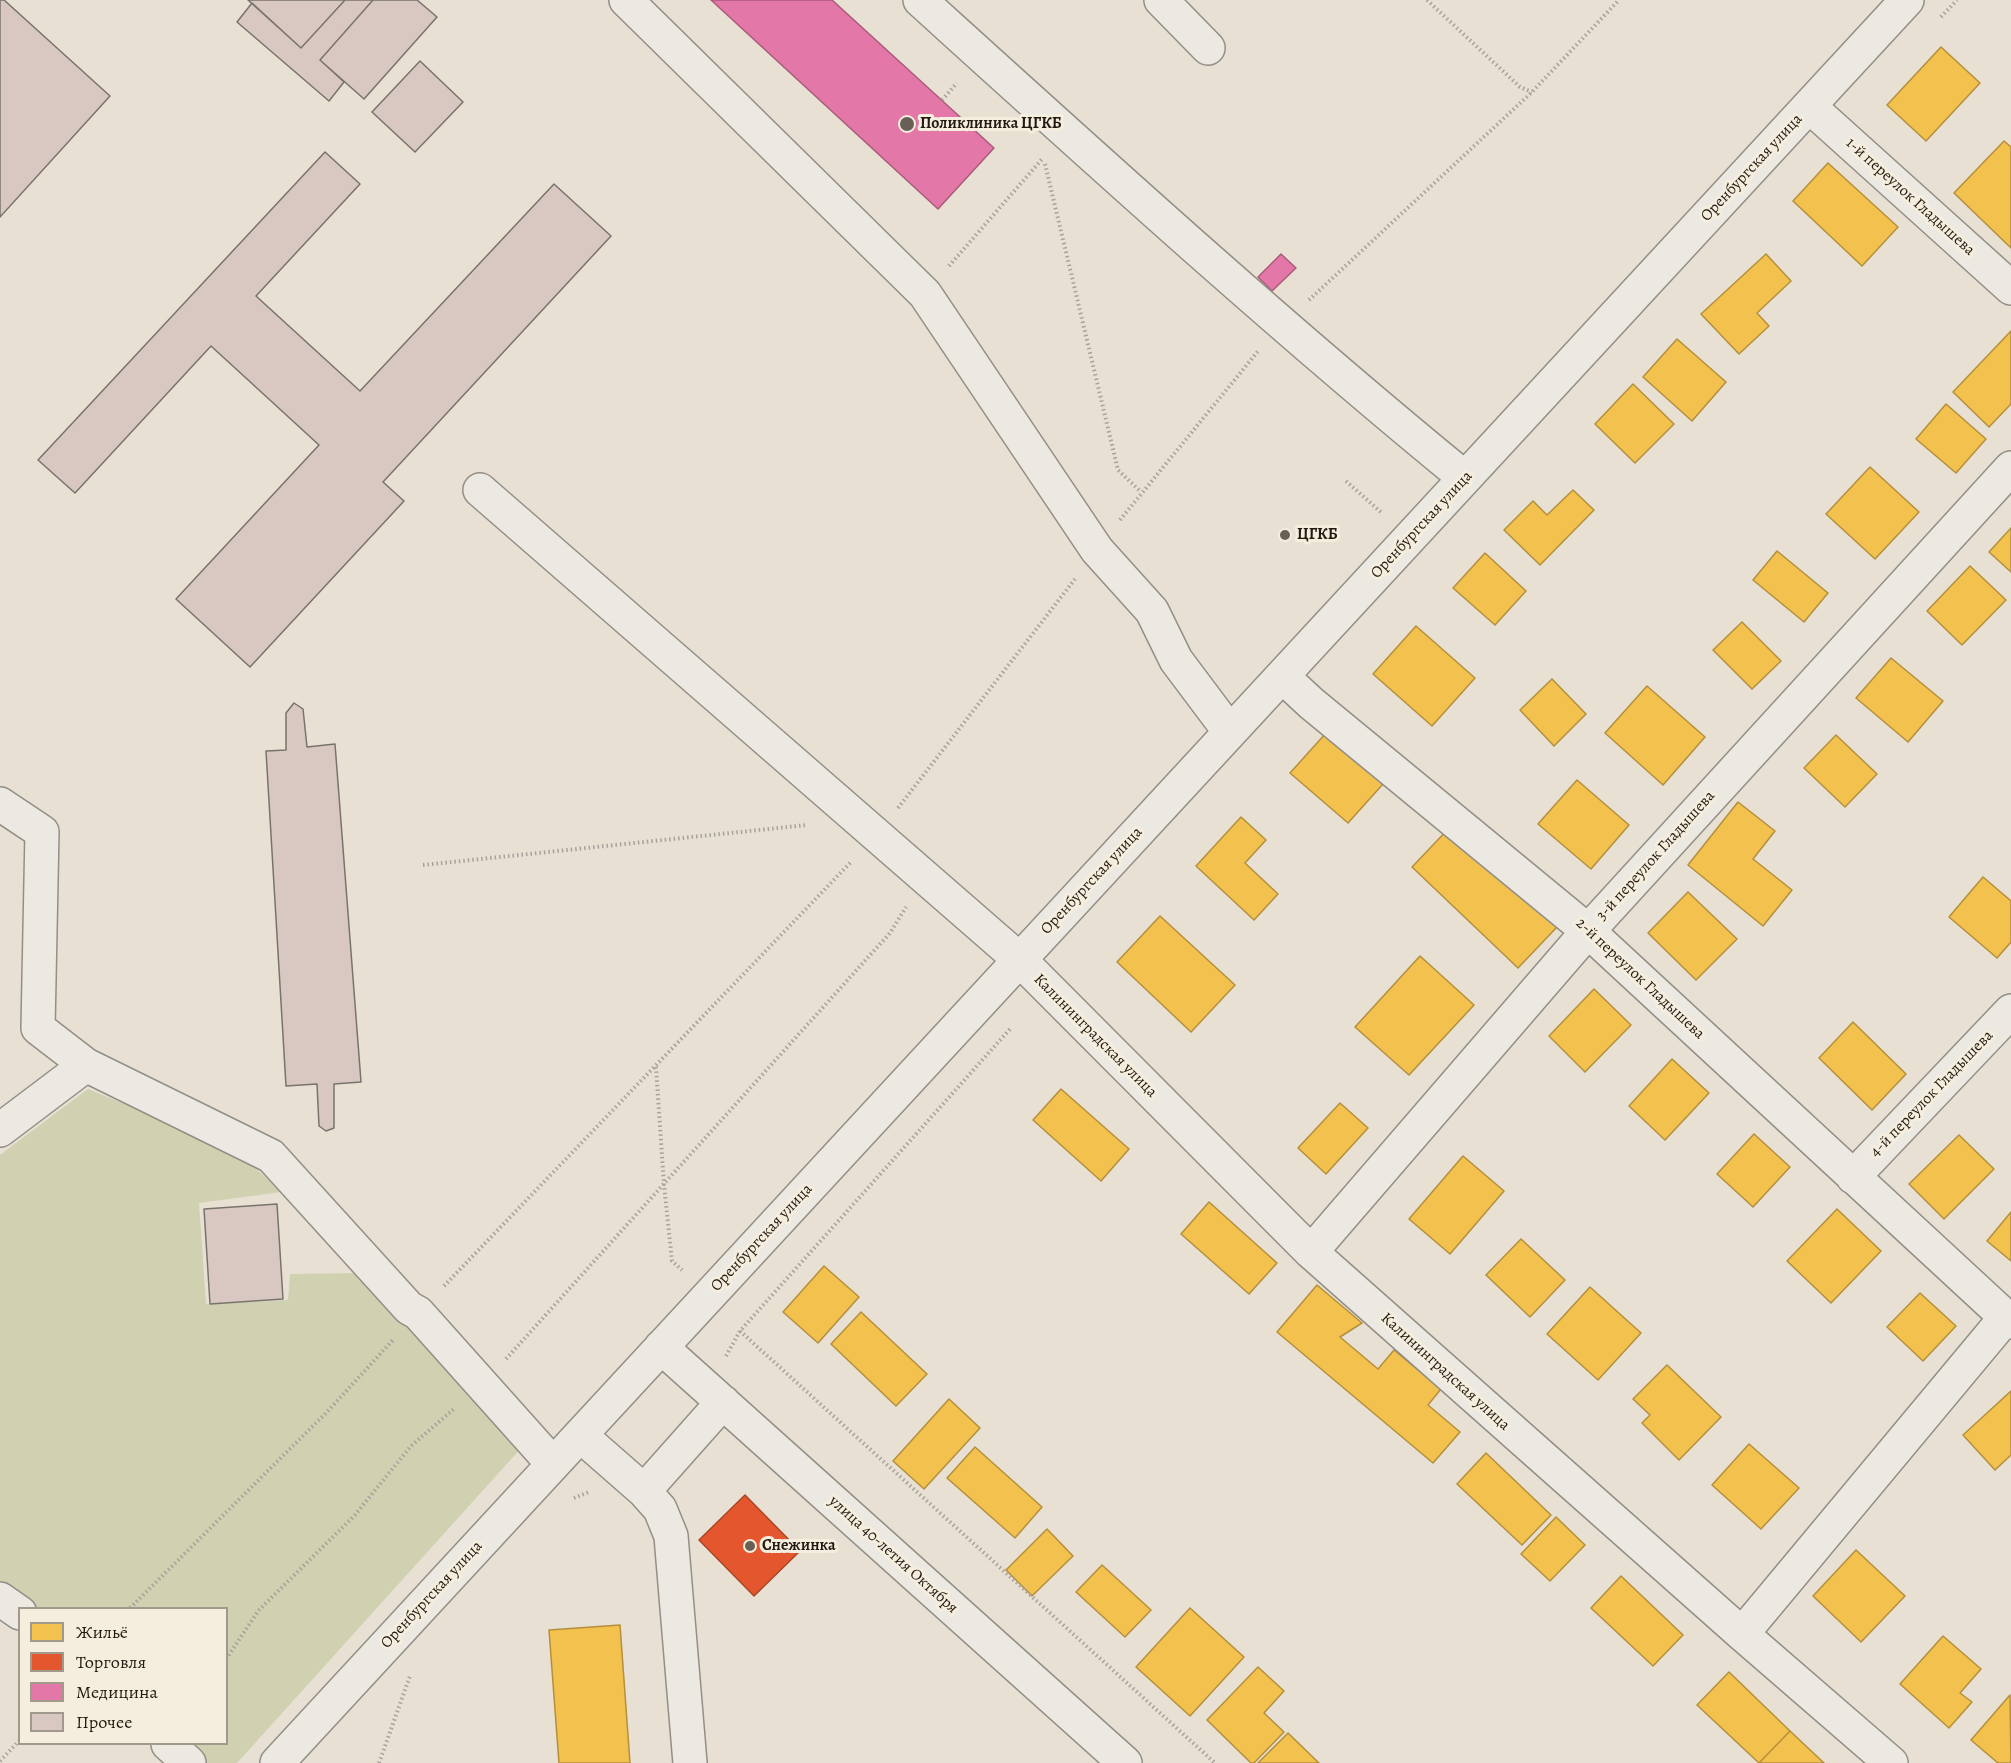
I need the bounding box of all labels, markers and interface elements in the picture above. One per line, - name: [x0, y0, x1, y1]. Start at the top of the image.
- street label: Оренбургская улица: [1697, 110, 1807, 226]
- place label: Поликлиника ЦГКБ: [920, 114, 1062, 134]
- marker: Поликлиника ЦГКБ: [898, 115, 916, 133]
- street label: 1-й переулок Гладышева: [1841, 134, 1979, 260]
- street label: Оренбургская улица: [1367, 467, 1477, 583]
- place label: ЦГКБ: [1297, 525, 1338, 545]
- marker: ЦГКБ: [1278, 528, 1292, 542]
- street label: 3-й переулок Гладышева: [1593, 787, 1719, 925]
- street label: Оренбургская улица: [1037, 823, 1147, 939]
- street label: 2-й переулок Гладышева: [1572, 914, 1708, 1044]
- street label: Калининградская улица: [1029, 970, 1161, 1102]
- street label: 4-й переулок Гладышева: [1866, 1027, 1998, 1161]
- street label: Оренбургская улица: [707, 1180, 817, 1296]
- street label: Калининградская улица: [1376, 1309, 1514, 1435]
- street label: улица 40-летия Октября: [825, 1492, 961, 1618]
- place label: Снежинка: [762, 1536, 836, 1556]
- street label: Оренбургская улица: [377, 1537, 487, 1653]
- marker: Снежинка: [743, 1539, 757, 1553]
- legend: [18, 1607, 228, 1745]
- text: Жильё: [76, 1620, 128, 1644]
- text: Торговля: [76, 1650, 146, 1674]
- text: Медицина: [76, 1680, 158, 1704]
- text: Прочее: [76, 1710, 132, 1734]

